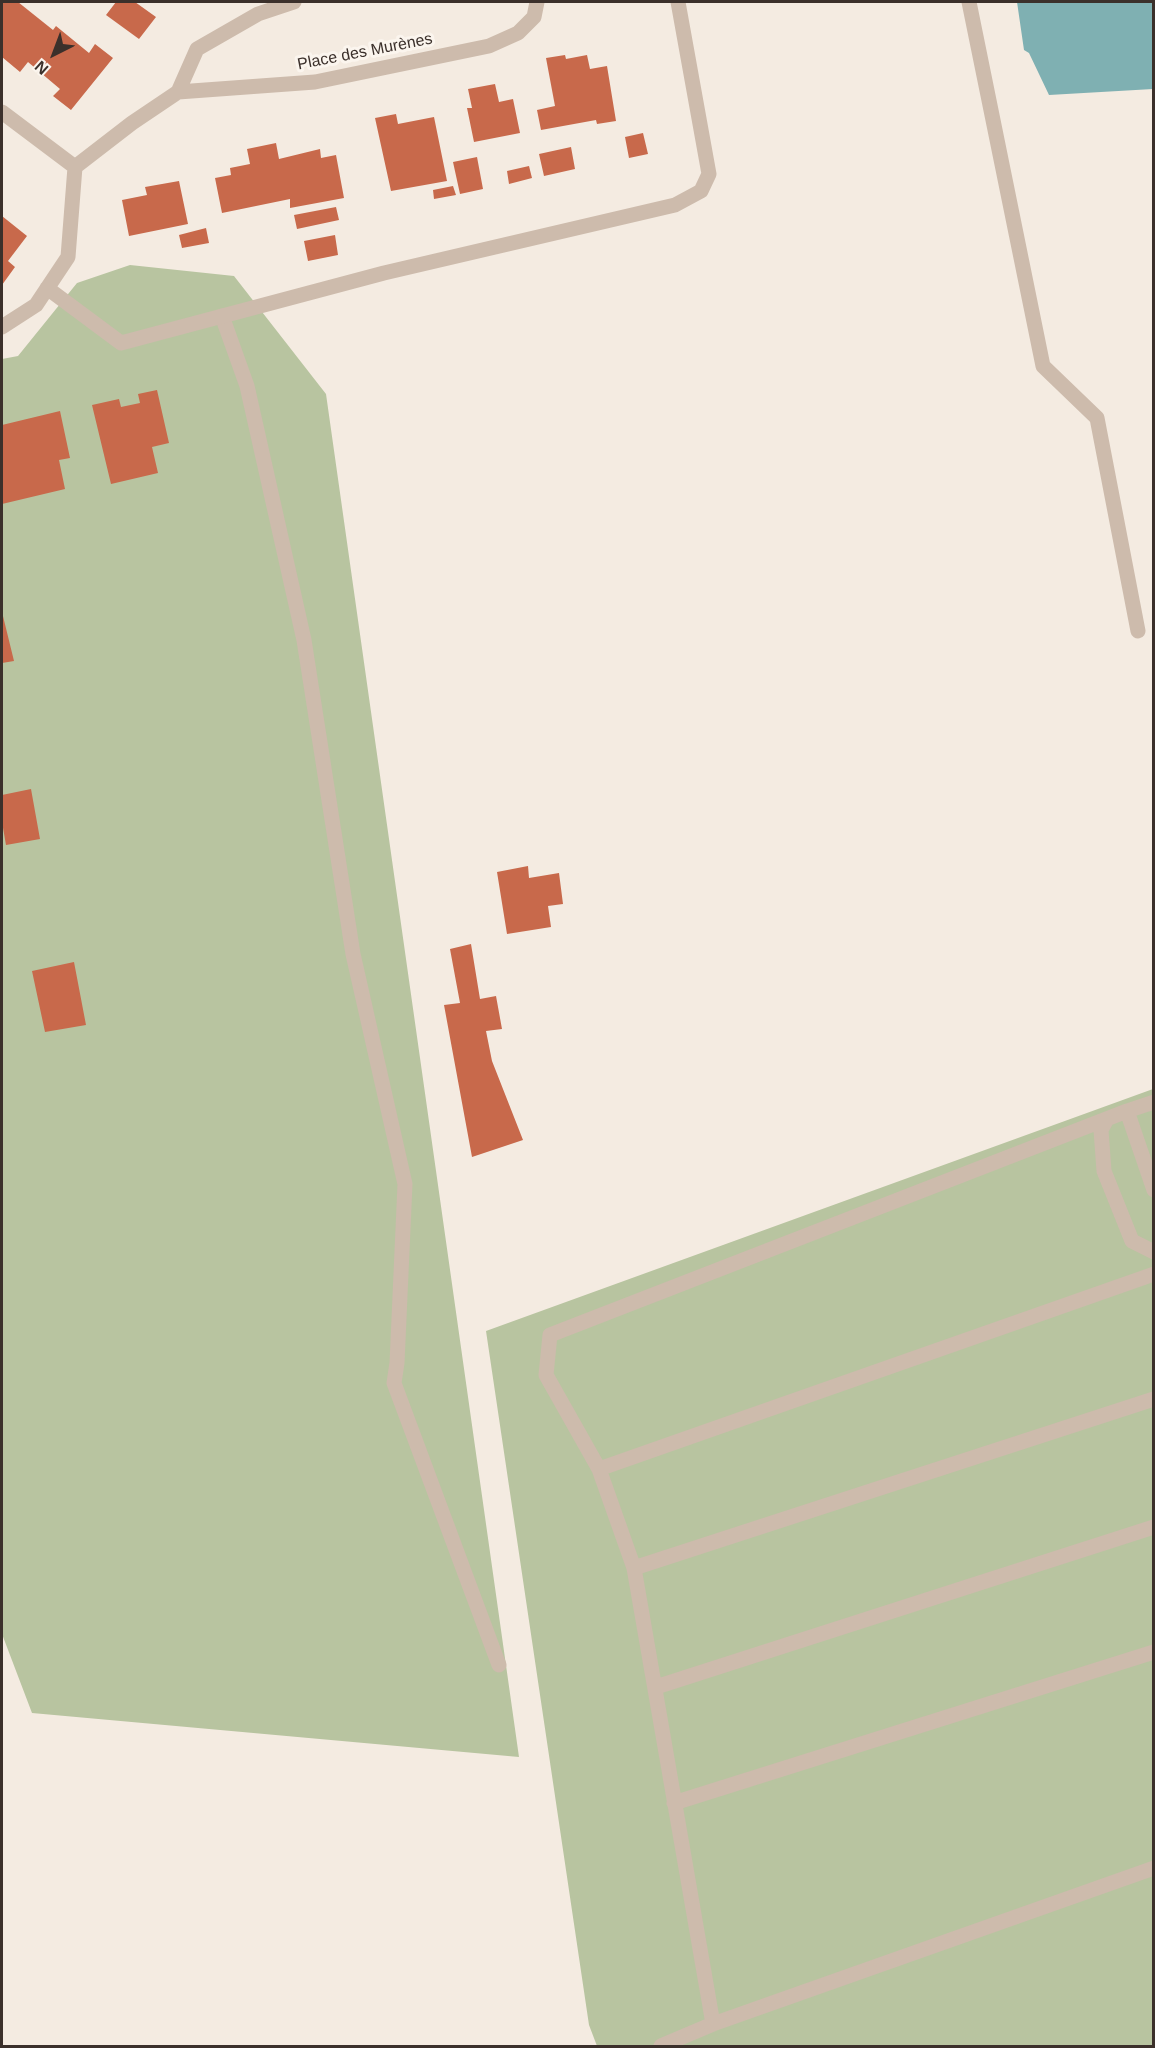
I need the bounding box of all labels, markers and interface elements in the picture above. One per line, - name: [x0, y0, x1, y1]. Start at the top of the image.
- north arrow: [24, 24, 84, 84]
- street label: Place des Murènes: [296, 30, 434, 74]
- text: N: [32, 58, 52, 78]

